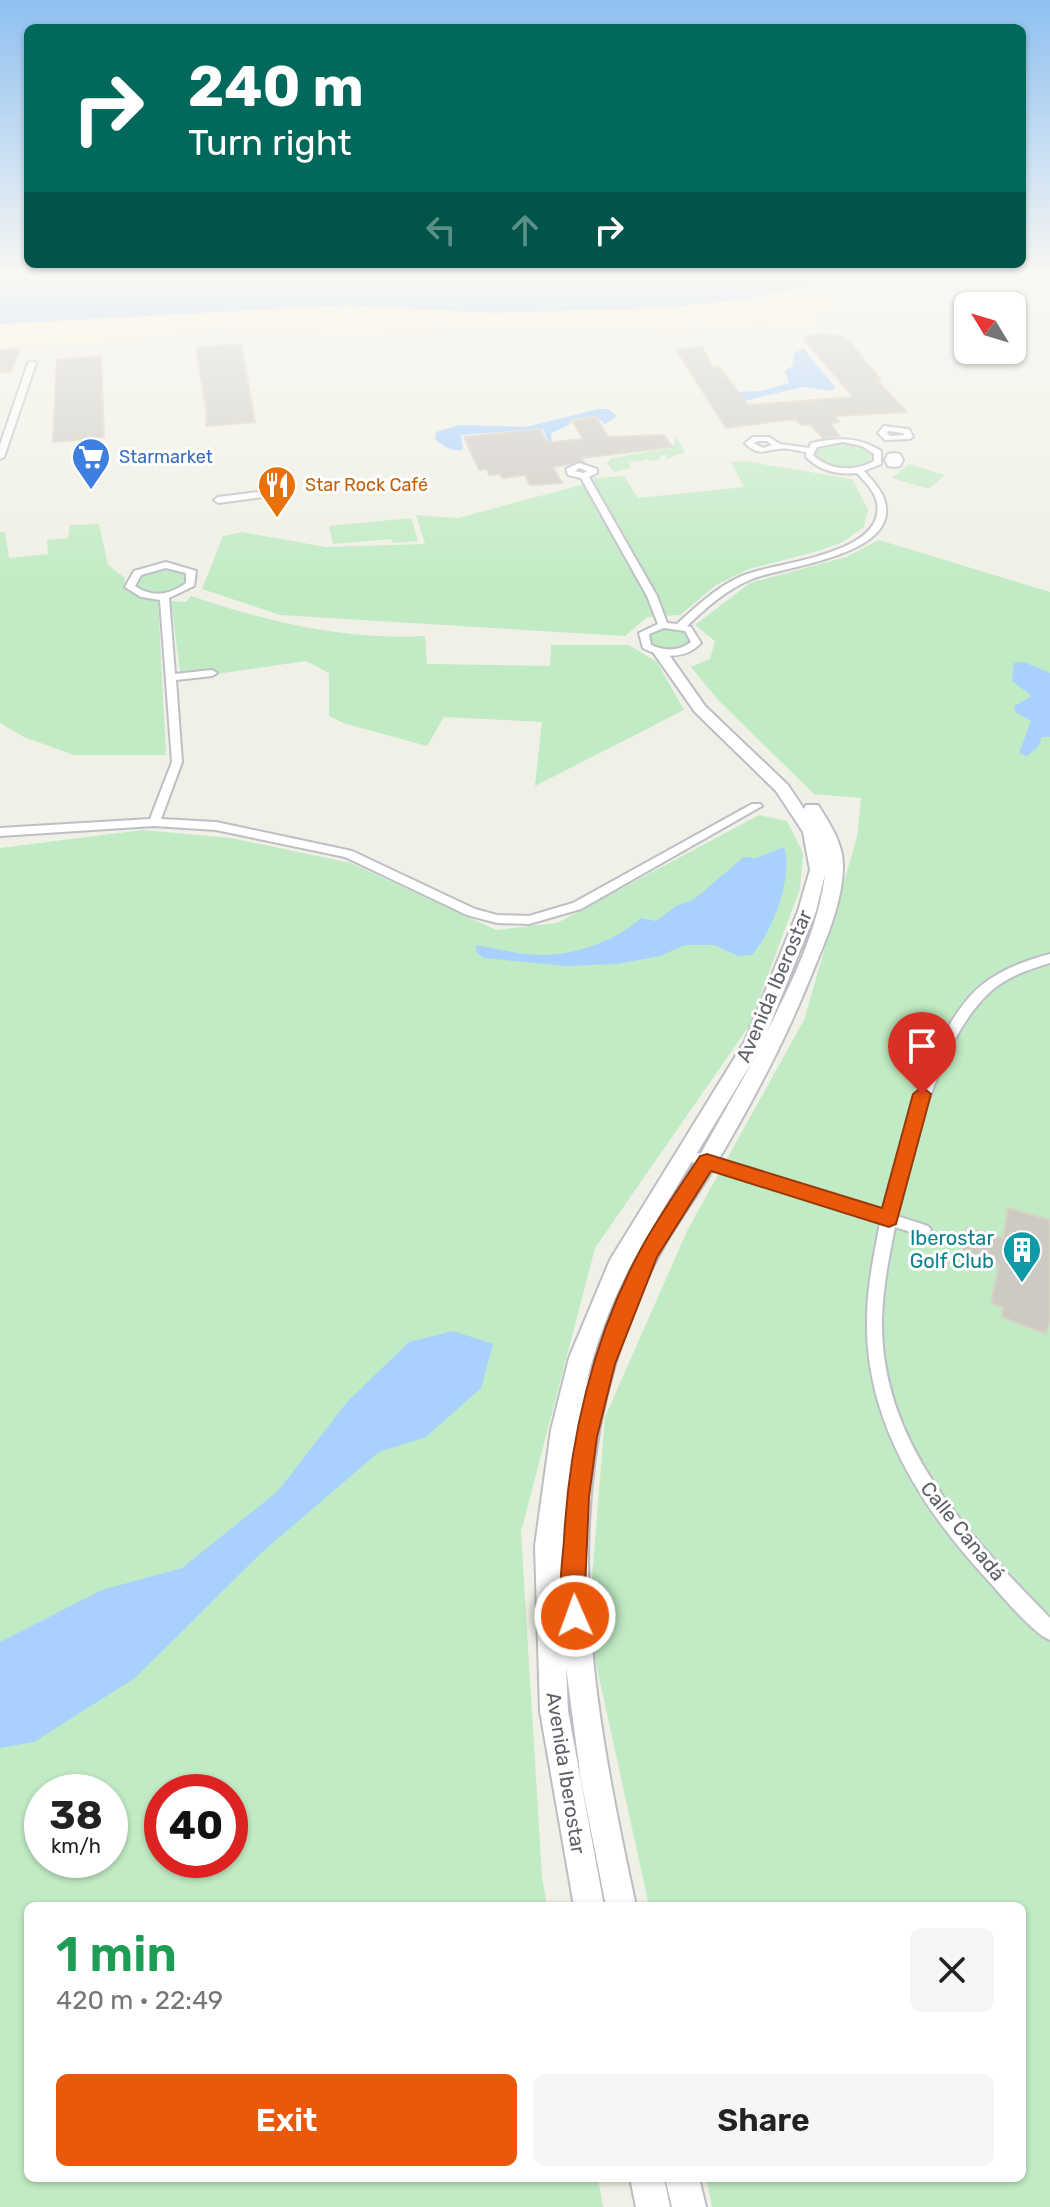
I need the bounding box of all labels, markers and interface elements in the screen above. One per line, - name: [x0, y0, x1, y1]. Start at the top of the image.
- text: 240 m: [188, 54, 364, 120]
- icon: right: [56, 56, 160, 160]
- text: Turn right: [188, 121, 352, 164]
- icon: left: [419, 208, 463, 252]
- icon: ahead: [503, 208, 547, 252]
- icon: right: [587, 208, 631, 252]
- north arrow: [954, 292, 1026, 364]
- map controls: [954, 292, 1026, 364]
- supermarket icon: Starmarket: [70, 436, 112, 491]
- place label: Starmarket: [119, 446, 213, 468]
- restaurant icon: Star Rock Café: [256, 464, 298, 519]
- place label: Star Rock Café: [305, 474, 428, 496]
- street label: Avenida Iberostar: [731, 906, 817, 1066]
- pin: [888, 1012, 956, 1094]
- icon: arrive: [900, 1024, 944, 1068]
- place label: Iberostar Golf Club: [910, 1226, 994, 1273]
- building icon: Iberostar Golf Club: [1001, 1229, 1043, 1284]
- street label: Calle Canadá: [916, 1477, 1010, 1585]
- position arrow: [533, 1574, 617, 1658]
- street label: Avenida Iberostar: [541, 1690, 591, 1856]
- speed limit sign: 40: [144, 1774, 248, 1878]
- text: 38: [49, 1792, 103, 1839]
- text: km/h: [51, 1834, 101, 1858]
- text: 1 min: [56, 1926, 177, 1983]
- button: close: [910, 1928, 994, 2012]
- text: 420 m · 22:49: [56, 1985, 223, 2016]
- button: Exit: [56, 2074, 517, 2166]
- button: Share: [533, 2074, 994, 2166]

